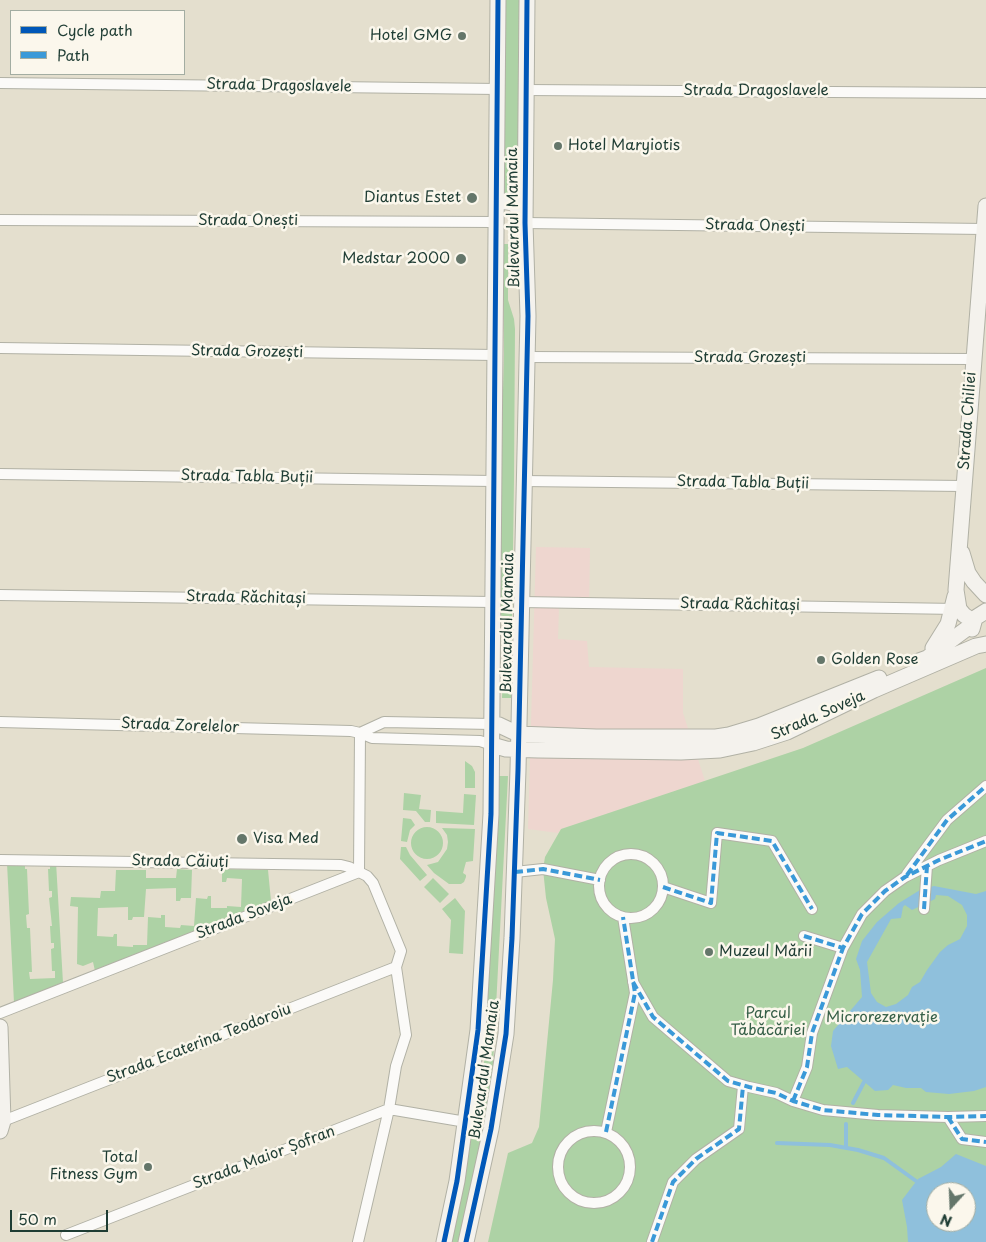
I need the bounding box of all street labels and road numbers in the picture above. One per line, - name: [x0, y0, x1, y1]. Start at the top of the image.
- street label: Strada Dragoslavele: [206, 76, 352, 96]
- street label: Strada Dragoslavele: [683, 82, 829, 100]
- street label: Bulevardul Mamaia: [504, 147, 524, 289]
- street label: Strada Onești: [198, 212, 298, 230]
- street label: Strada Onești: [705, 216, 805, 236]
- street label: Strada Grozești: [191, 342, 303, 362]
- street label: Strada Grozești: [694, 349, 806, 367]
- street label: Strada Chiliei: [956, 371, 980, 471]
- street label: Strada Tabla Buții: [181, 467, 313, 487]
- street label: Strada Tabla Buții: [677, 473, 809, 493]
- street label: Bulevardul Mamaia: [498, 552, 518, 694]
- street label: Strada Răchitași: [186, 588, 306, 608]
- street label: Strada Răchitași: [680, 595, 800, 615]
- street label: Strada Soveja: [768, 687, 868, 745]
- street label: Strada Zorelelor: [121, 715, 239, 737]
- street label: Strada Căiuți: [131, 852, 229, 872]
- street label: Strada Soveja: [194, 890, 294, 944]
- street label: Bulevardul Mamaia: [466, 999, 504, 1141]
- street label: Strada Ecaterina Teodoroiu: [104, 1000, 294, 1088]
- street label: Strada Maior Șofran: [190, 1123, 338, 1193]

